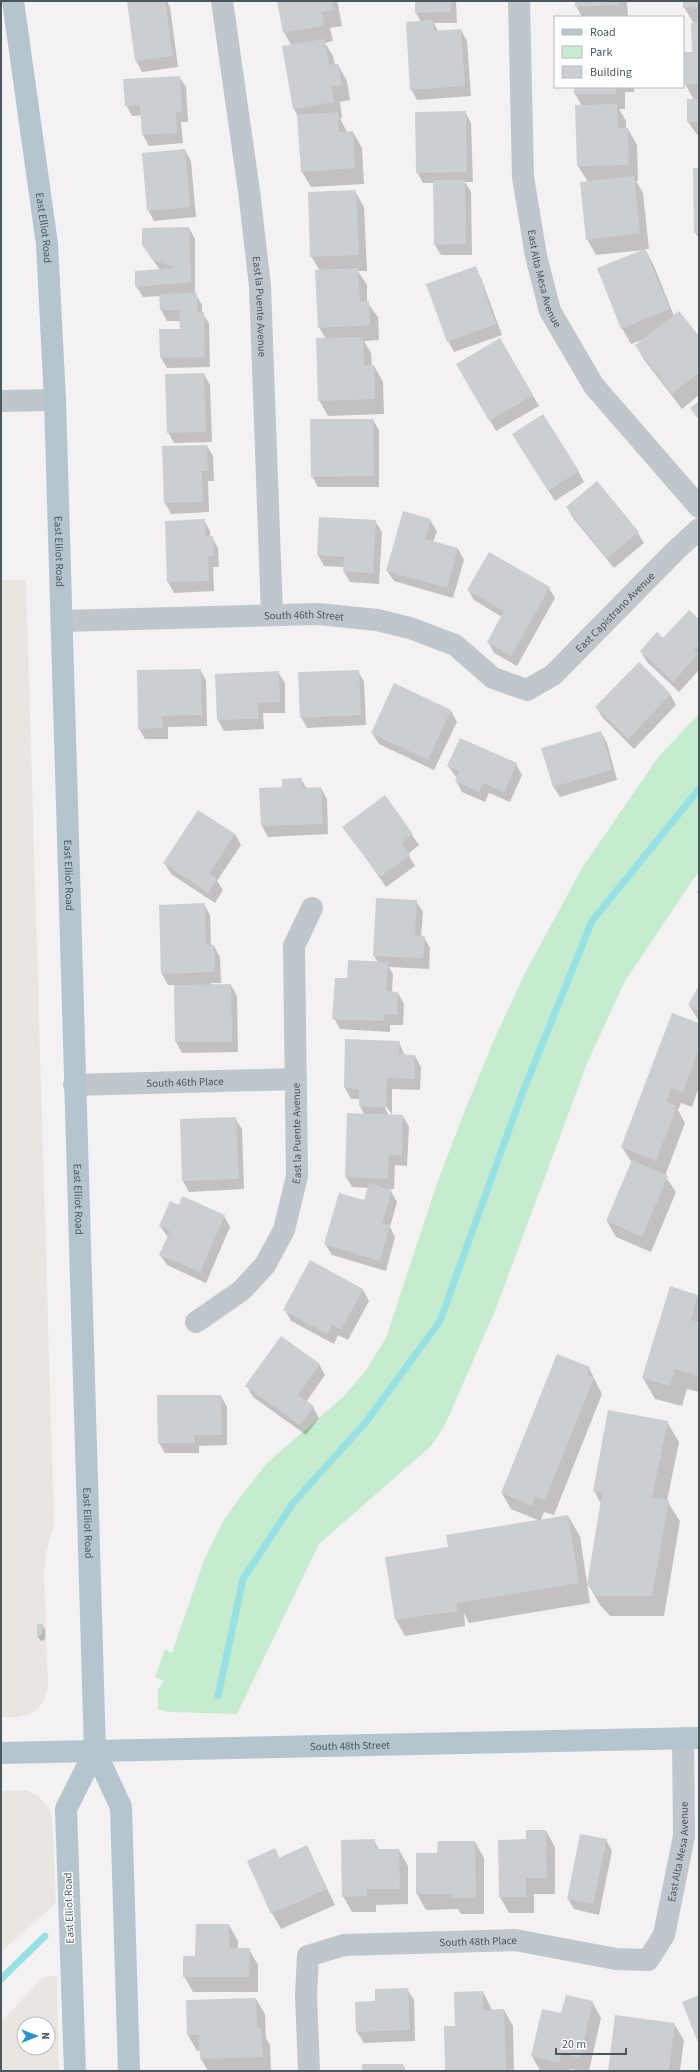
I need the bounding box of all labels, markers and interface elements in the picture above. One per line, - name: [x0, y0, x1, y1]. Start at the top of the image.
- legend: [554, 16, 684, 88]
- text: Road: [590, 24, 616, 41]
- text: Park: [590, 44, 612, 61]
- text: Building: [590, 64, 632, 81]
- street label: East Elliot Road: [32, 192, 55, 264]
- street label: East Alta Mesa Avenue: [524, 228, 566, 331]
- street label: East la Puente Avenue: [249, 255, 270, 358]
- street label: East Elliot Road: [51, 516, 68, 587]
- street label: East Capistrano Avenue: [572, 568, 658, 656]
- street label: South 46th Street: [264, 606, 345, 624]
- street label: East Elliot Road: [61, 839, 78, 911]
- street label: South 46th Place: [146, 1073, 224, 1091]
- street label: East la Puente Avenue: [288, 1082, 305, 1186]
- street label: East Elliot Road: [70, 1163, 87, 1235]
- street label: East Elliot Road: [80, 1487, 97, 1559]
- street label: South 48th Street: [310, 1737, 390, 1754]
- street label: East Alta Mesa Avenue: [663, 1801, 691, 1903]
- street label: East Elliot Road: [60, 1872, 78, 1944]
- street label: South 48th Place: [439, 1932, 518, 1950]
- north arrow: [16, 2016, 56, 2056]
- scale bar: [556, 2030, 626, 2056]
- text: N: [38, 2032, 53, 2040]
- text: 20 m: [562, 2036, 586, 2053]

